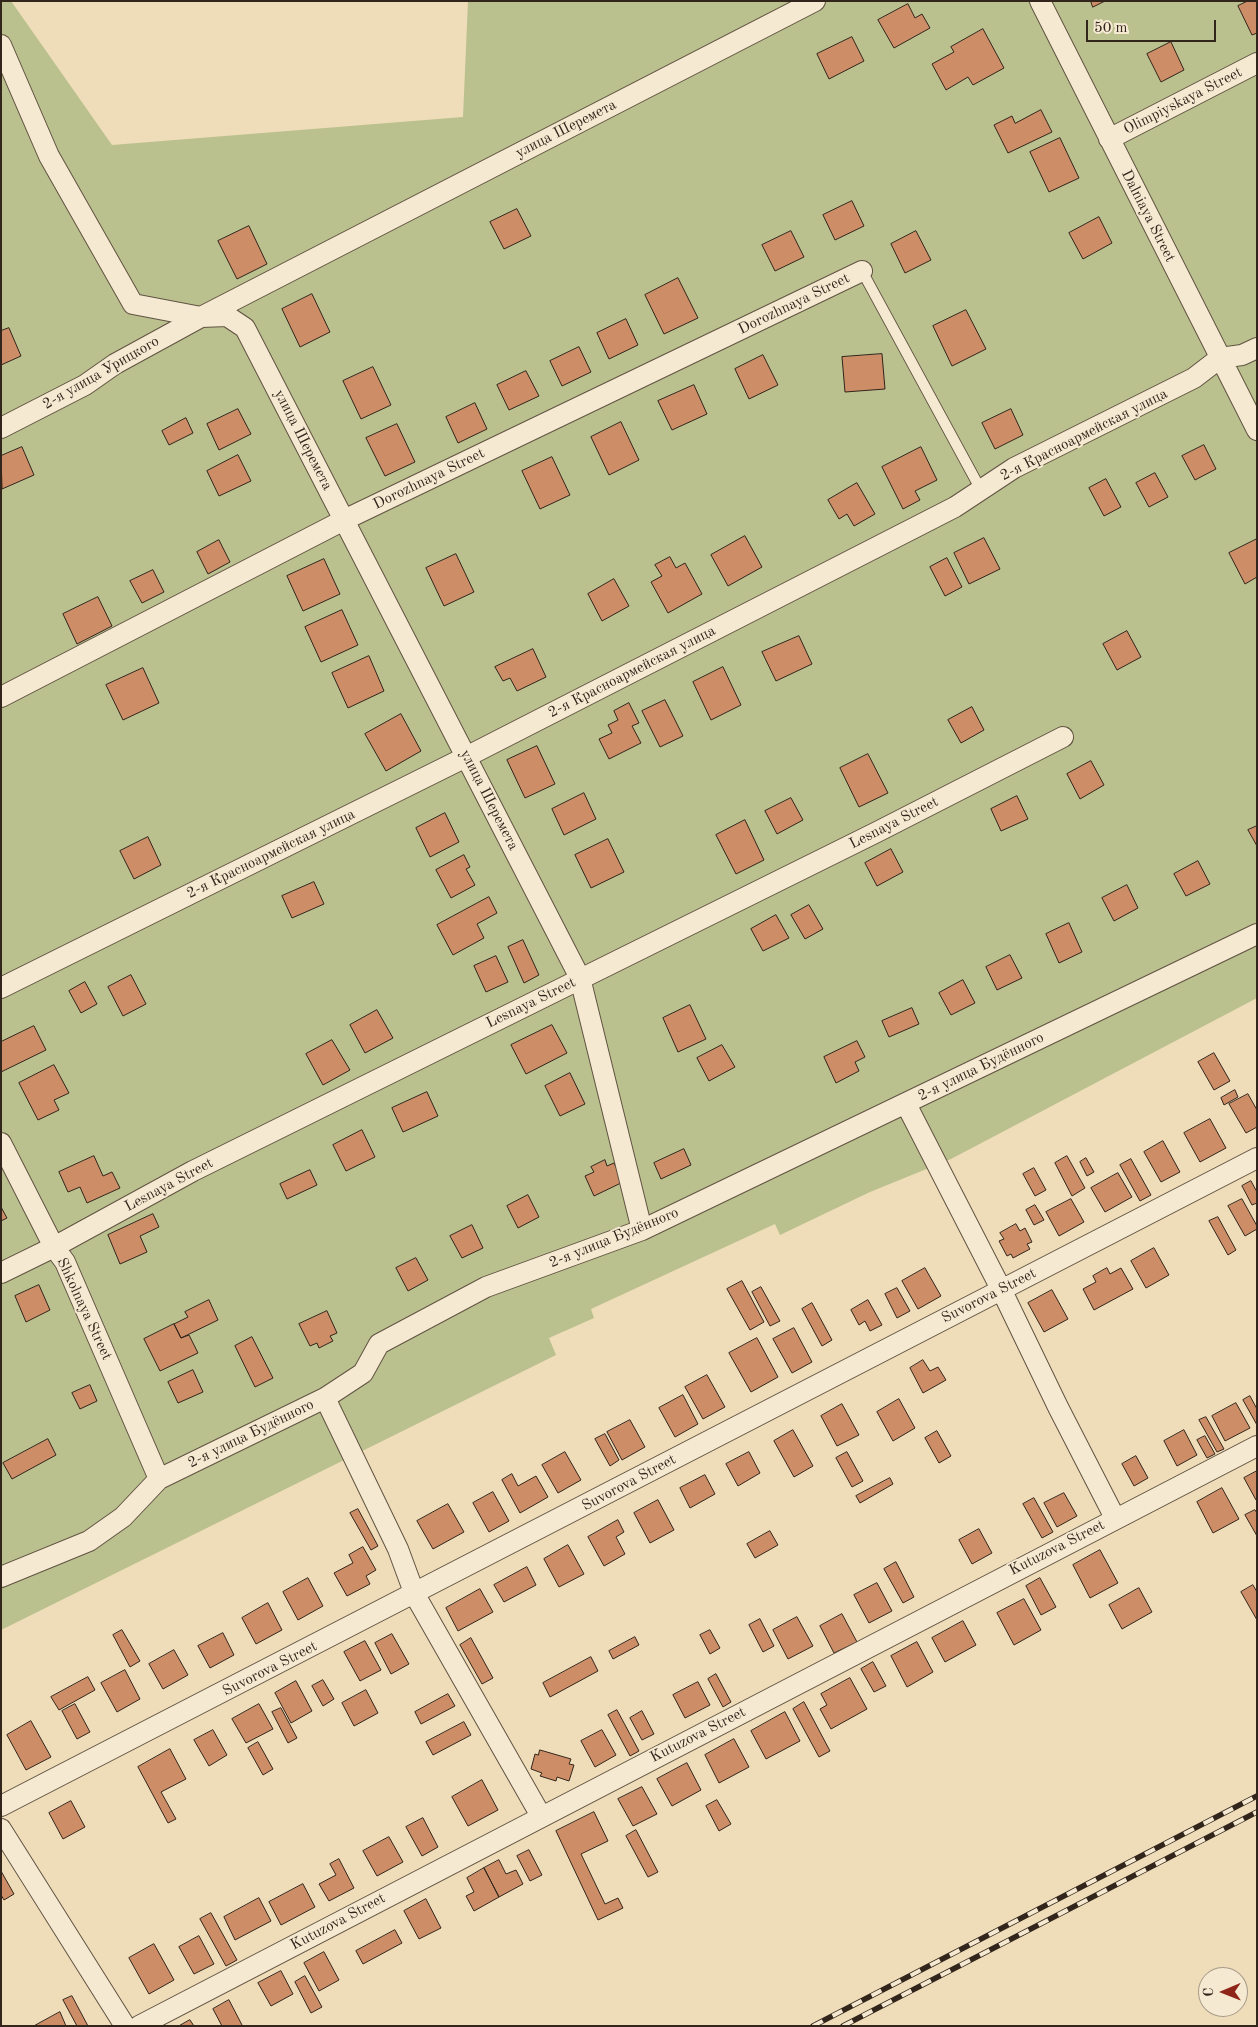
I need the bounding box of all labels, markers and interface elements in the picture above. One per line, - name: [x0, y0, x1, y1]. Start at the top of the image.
- scale bar: [1088, 10, 1218, 42]
- text: 50 m: [1094, 21, 1128, 36]
- street label: Olimpiyskaya Street: [1121, 63, 1245, 139]
- street label: улица Шеремета: [513, 96, 619, 162]
- street label: Dalniaya Street: [1117, 167, 1179, 265]
- street label: Dorozhnaya Street: [735, 269, 853, 339]
- street label: 2-я улица Урицкого: [40, 332, 162, 414]
- street label: 2-я Красноармейская улица: [997, 385, 1171, 485]
- street label: улица Шеремета: [270, 387, 336, 493]
- street label: Dorozhnaya Street: [370, 444, 488, 514]
- street label: 2-я Красноармейская улица: [545, 622, 719, 722]
- street label: улица Шеремета: [456, 747, 522, 853]
- street label: Lesnaya Street: [846, 793, 942, 853]
- street label: 2-я Красноармейская улица: [184, 805, 358, 903]
- street label: Lesnaya Street: [483, 974, 579, 1032]
- street label: 2-я улица Будённого: [915, 1029, 1047, 1105]
- street label: Lesnaya Street: [122, 1154, 216, 1216]
- street label: 2-я улица Будённого: [547, 1204, 681, 1272]
- street label: Shkolnaya Street: [52, 1255, 116, 1363]
- street label: Suvorova Street: [939, 1264, 1039, 1328]
- street label: 2-я улица Будённого: [185, 1396, 317, 1472]
- street label: Suvorova Street: [579, 1451, 679, 1515]
- street label: Kutuzova Street: [1006, 1516, 1108, 1580]
- street label: Suvorova Street: [220, 1637, 320, 1701]
- street label: Kutuzova Street: [647, 1703, 749, 1767]
- street label: Kutuzova Street: [287, 1889, 389, 1955]
- north arrow: [1198, 1967, 1248, 2017]
- text: С: [1202, 1987, 1216, 1997]

